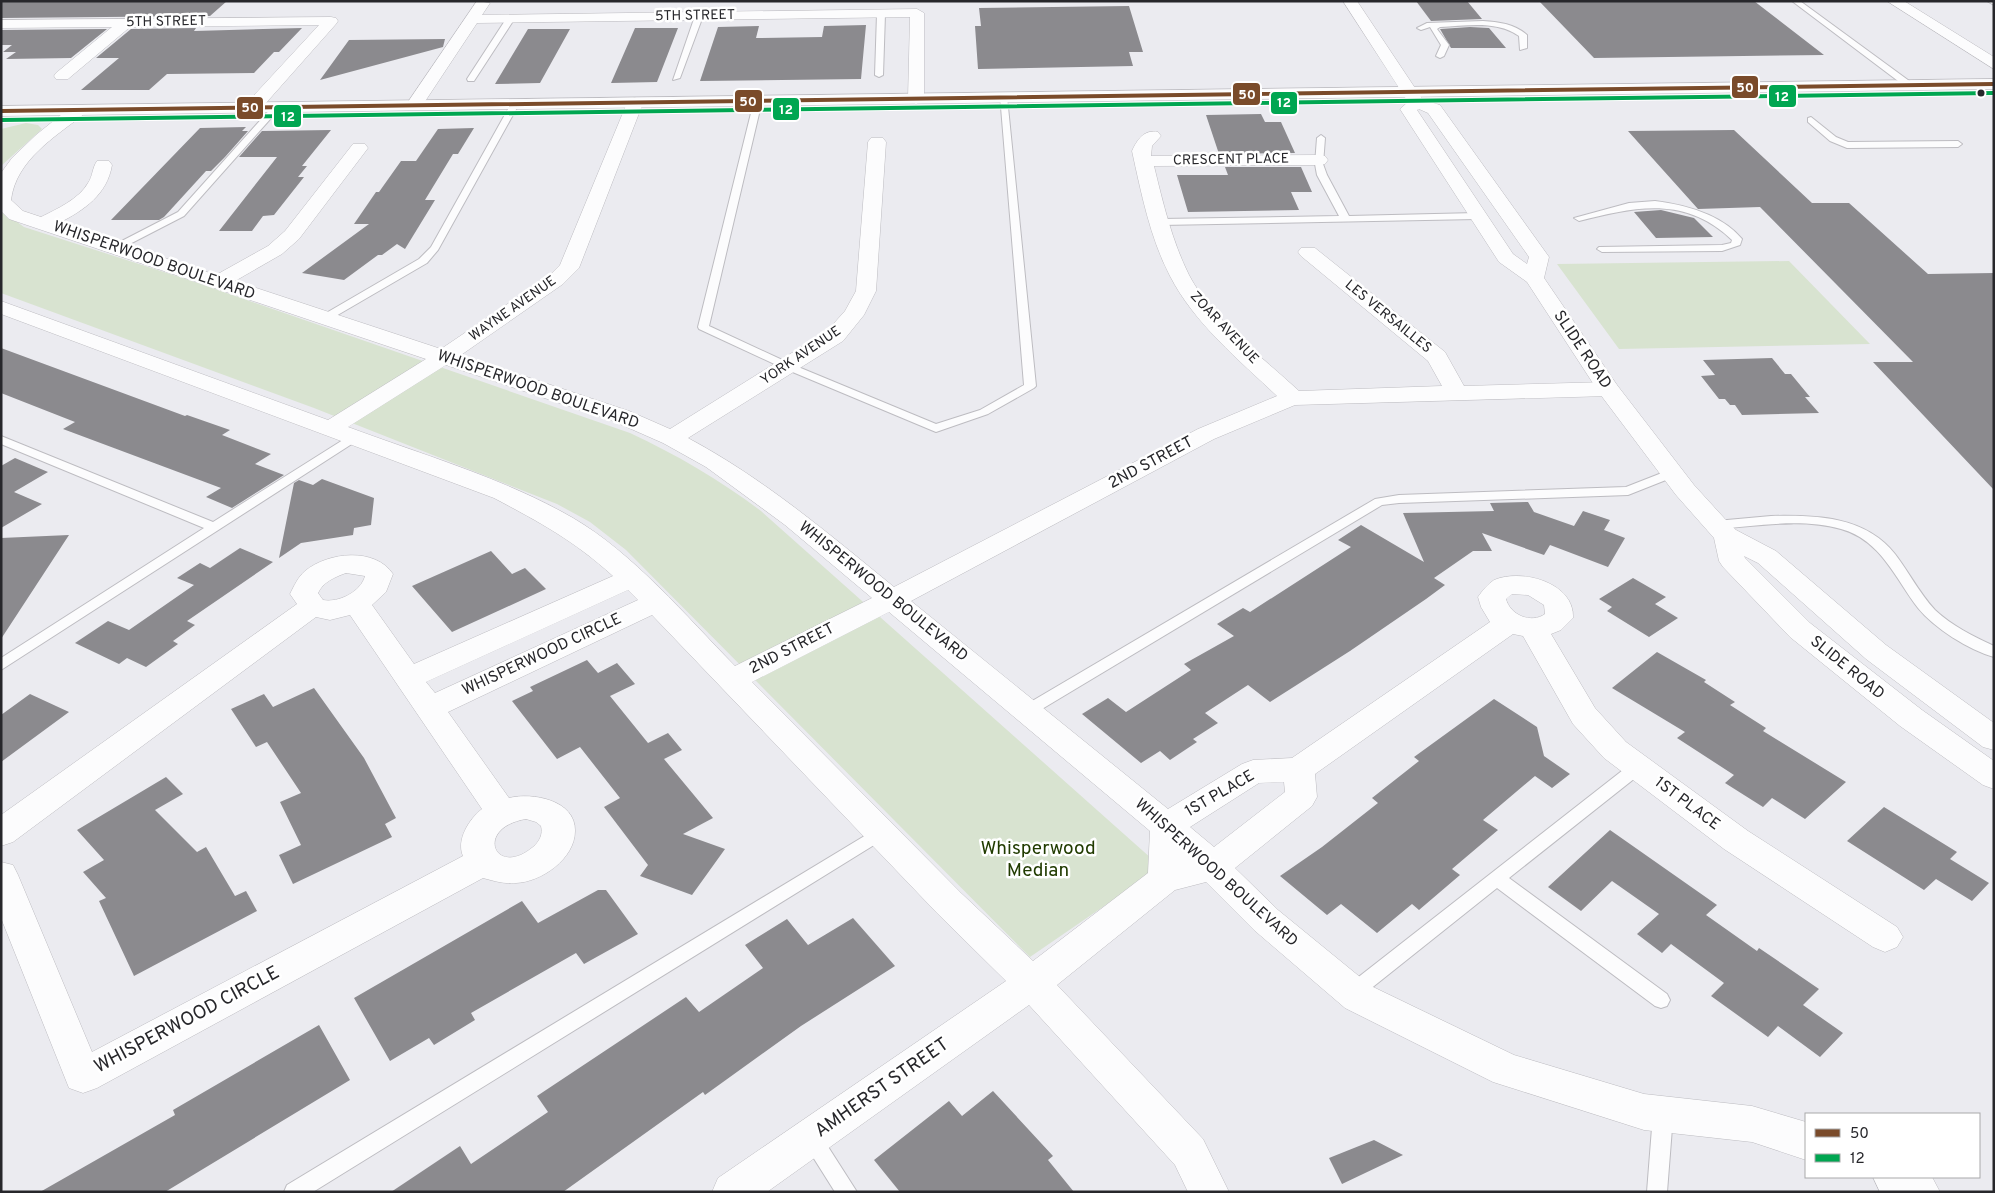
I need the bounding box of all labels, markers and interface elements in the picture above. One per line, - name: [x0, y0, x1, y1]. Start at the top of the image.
- street label: 5TH STREET: [655, 7, 735, 25]
- street label: 5TH STREET: [126, 13, 206, 31]
- line badge: 50: [1731, 75, 1759, 99]
- text: 50: [1736, 80, 1754, 97]
- line badge: 50: [1232, 82, 1261, 106]
- line badge: 12: [1768, 84, 1797, 108]
- text: 50: [1238, 87, 1256, 104]
- unlabelled marker: [1976, 88, 1986, 98]
- line badge: 50: [734, 89, 763, 113]
- text: 12: [1775, 89, 1789, 106]
- line badge: 12: [1270, 91, 1298, 115]
- text: 50: [739, 94, 757, 111]
- text: 12: [1277, 95, 1291, 112]
- line badge: 50: [236, 96, 264, 120]
- line badge: 12: [772, 97, 800, 121]
- text: 50: [241, 100, 259, 117]
- text: 12: [779, 102, 793, 119]
- line badge: 12: [273, 104, 302, 128]
- text: 12: [281, 109, 295, 126]
- street label: CRESCENT PLACE: [1173, 150, 1289, 170]
- street label: WHISPERWOOD BOULEVARD: [50, 217, 258, 305]
- street label: WAYNE AVENUE: [466, 273, 560, 345]
- street label: LES VERSAILLES: [1341, 277, 1435, 357]
- street label: ZOAR AVENUE: [1186, 288, 1262, 368]
- street label: SLIDE ROAD: [1548, 307, 1616, 393]
- street label: YORK AVENUE: [757, 323, 845, 389]
- street label: WHISPERWOOD BOULEVARD: [434, 346, 642, 434]
- street label: 2ND STREET: [1105, 432, 1197, 494]
- street label: WHISPERWOOD BOULEVARD: [794, 517, 972, 667]
- street label: WHISPERWOOD CIRCLE: [459, 609, 625, 701]
- street label: 2ND STREET: [746, 619, 838, 679]
- street label: SLIDE ROAD: [1806, 632, 1888, 704]
- street label: 1ST PLACE: [1182, 766, 1258, 822]
- street label: 1ST PLACE: [1650, 773, 1724, 835]
- street label: WHISPERWOOD BOULEVARD: [1130, 794, 1302, 952]
- park label: Whisperwood Median: [980, 837, 1096, 883]
- street label: WHISPERWOOD CIRCLE: [90, 961, 284, 1079]
- street label: AMHERST STREET: [810, 1033, 954, 1143]
- legend: [1805, 1113, 1980, 1178]
- text: 50: [1850, 1125, 1869, 1144]
- text: 12: [1850, 1150, 1865, 1169]

